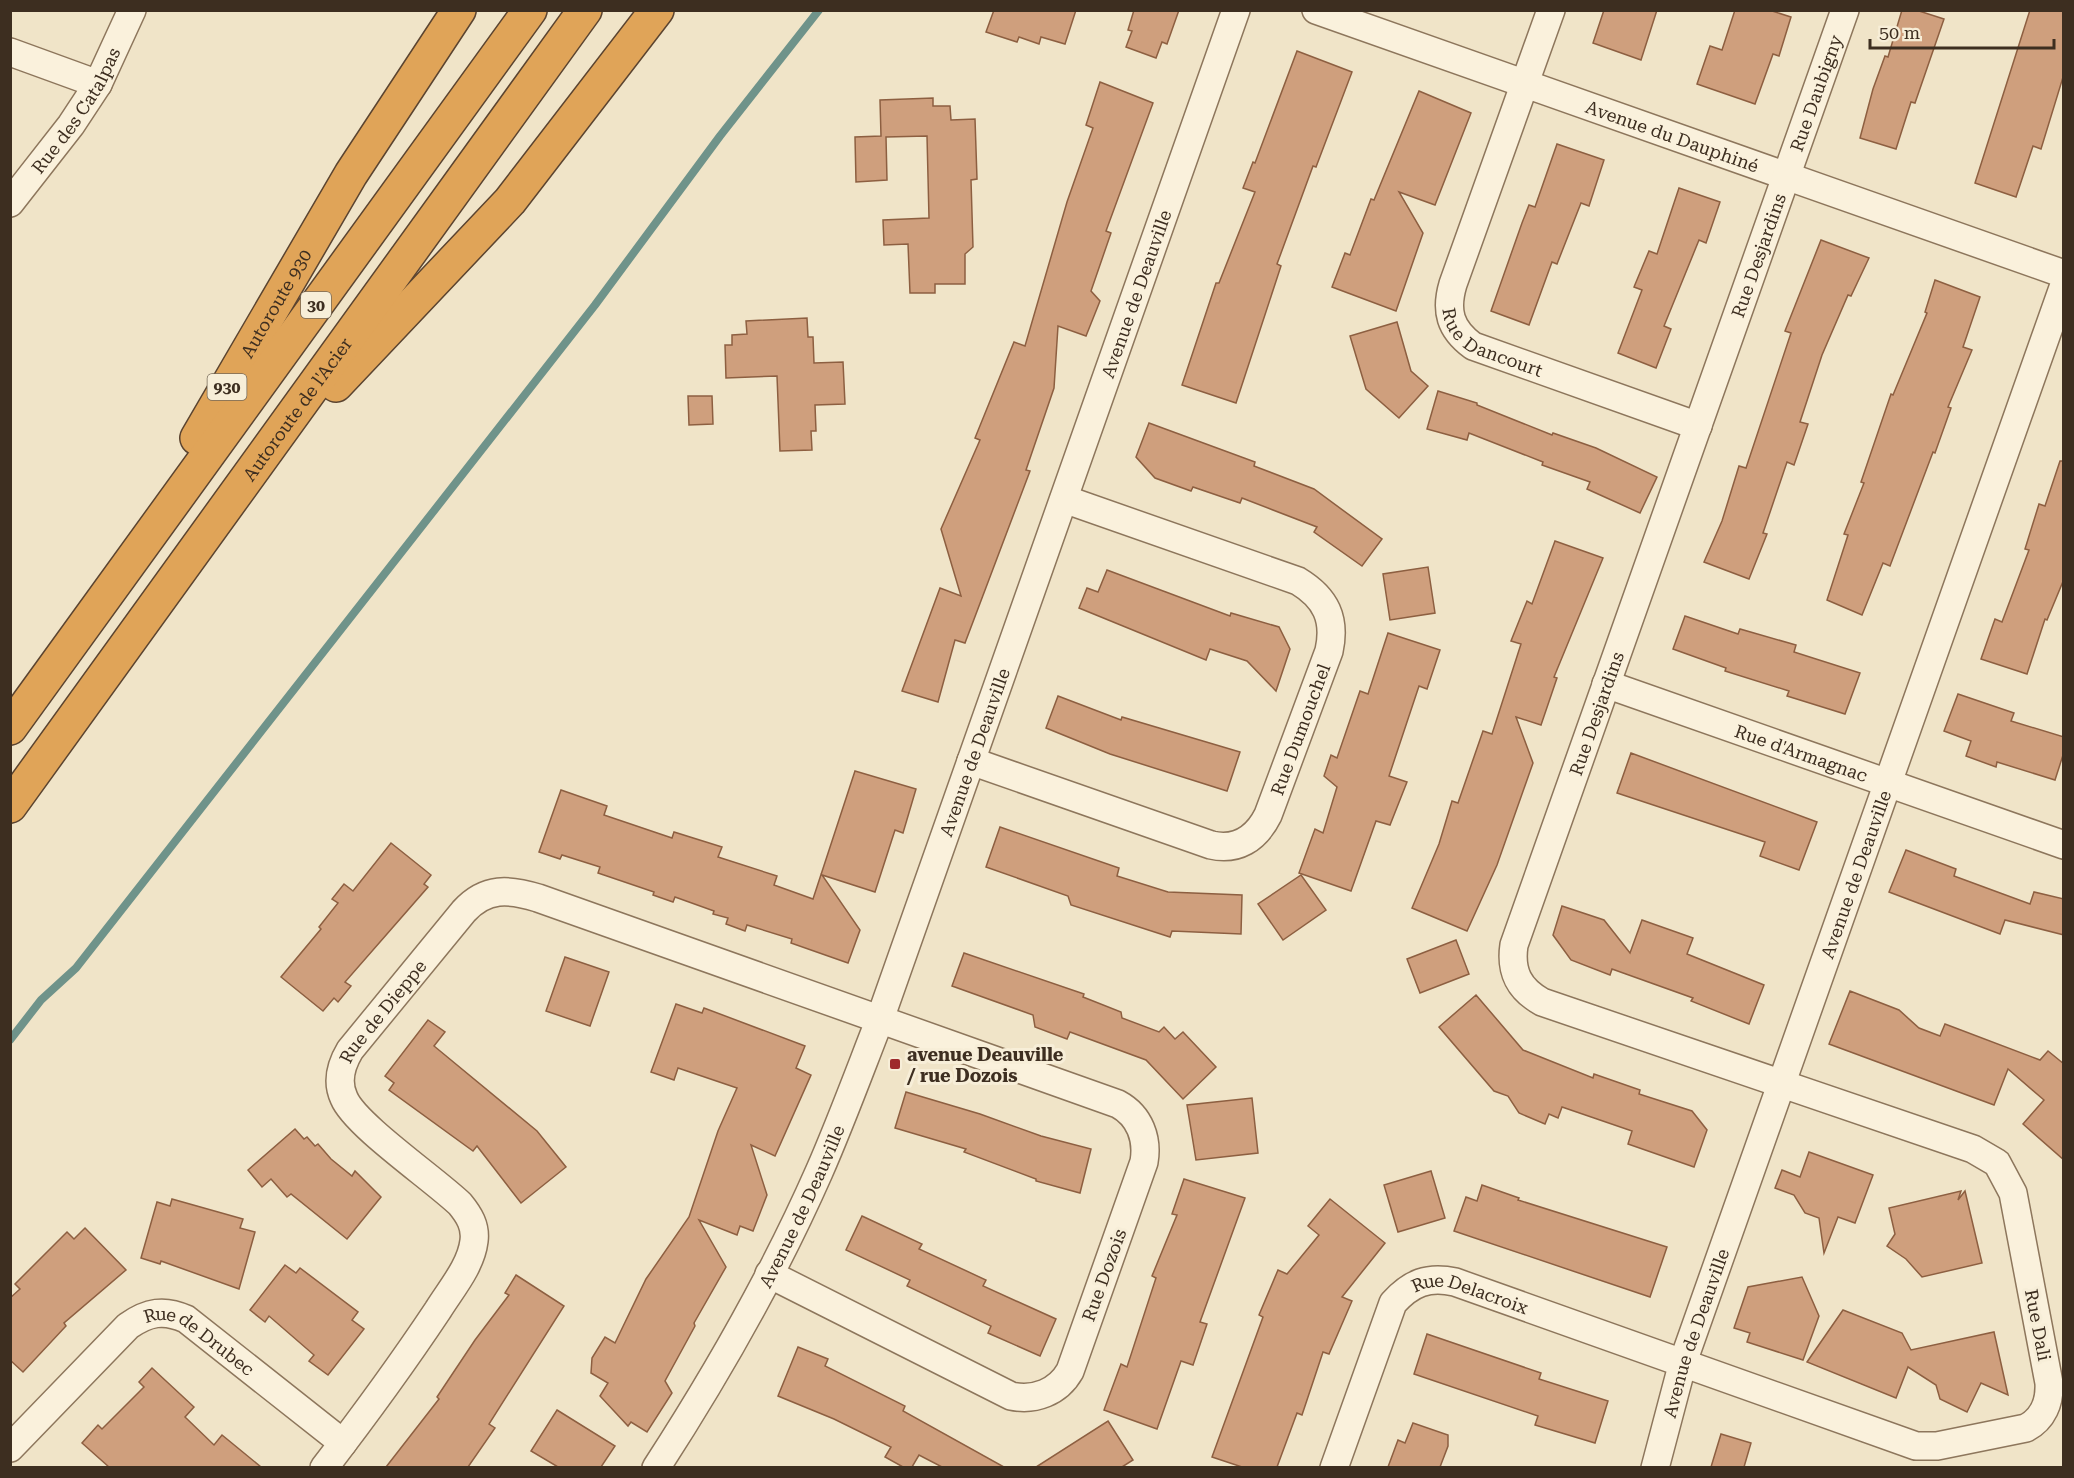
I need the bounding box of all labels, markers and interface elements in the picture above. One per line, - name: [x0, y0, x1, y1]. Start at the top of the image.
- scale bar: [1870, 12, 2054, 50]
- text: 50 m: [1879, 22, 1920, 43]
- street label: Rue Daubigny: [1785, 32, 1846, 154]
- street label: Rue des Catalpas: [27, 44, 124, 177]
- street label: Avenue du Dauphiné: [1583, 96, 1762, 176]
- street label: Rue Desjardins: [1727, 190, 1790, 320]
- street label: Avenue de Deauville: [1097, 207, 1175, 381]
- street label: Autoroute 930: [236, 245, 316, 361]
- road number: 30: [301, 292, 331, 318]
- street label: Rue Dancourt: [1439, 306, 1546, 381]
- street label: Autoroute de l'Acier: [238, 333, 356, 484]
- road number: 930: [208, 374, 246, 400]
- street label: Rue Desjardins: [1564, 649, 1628, 778]
- street label: Rue Dumouchel: [1266, 660, 1334, 798]
- street label: Avenue de Deauville: [935, 665, 1014, 839]
- street label: Rue d'Armagnac: [1732, 720, 1870, 786]
- street label: Avenue de Deauville: [1816, 787, 1895, 961]
- street label: Rue de Dieppe: [334, 955, 430, 1066]
- place label: avenue Deauville / rue Dozois: [906, 1044, 1064, 1086]
- marker: avenue Deauville / rue Dozois: [888, 1057, 902, 1071]
- street label: Avenue de Deauville: [754, 1122, 848, 1291]
- street label: Rue Dozois: [1078, 1226, 1130, 1324]
- street label: Avenue de Deauville: [1658, 1245, 1733, 1420]
- street label: Rue Delacroix: [1408, 1269, 1532, 1318]
- street label: Rue Dali: [2021, 1287, 2055, 1363]
- street label: Rue de Drubec: [141, 1302, 259, 1380]

